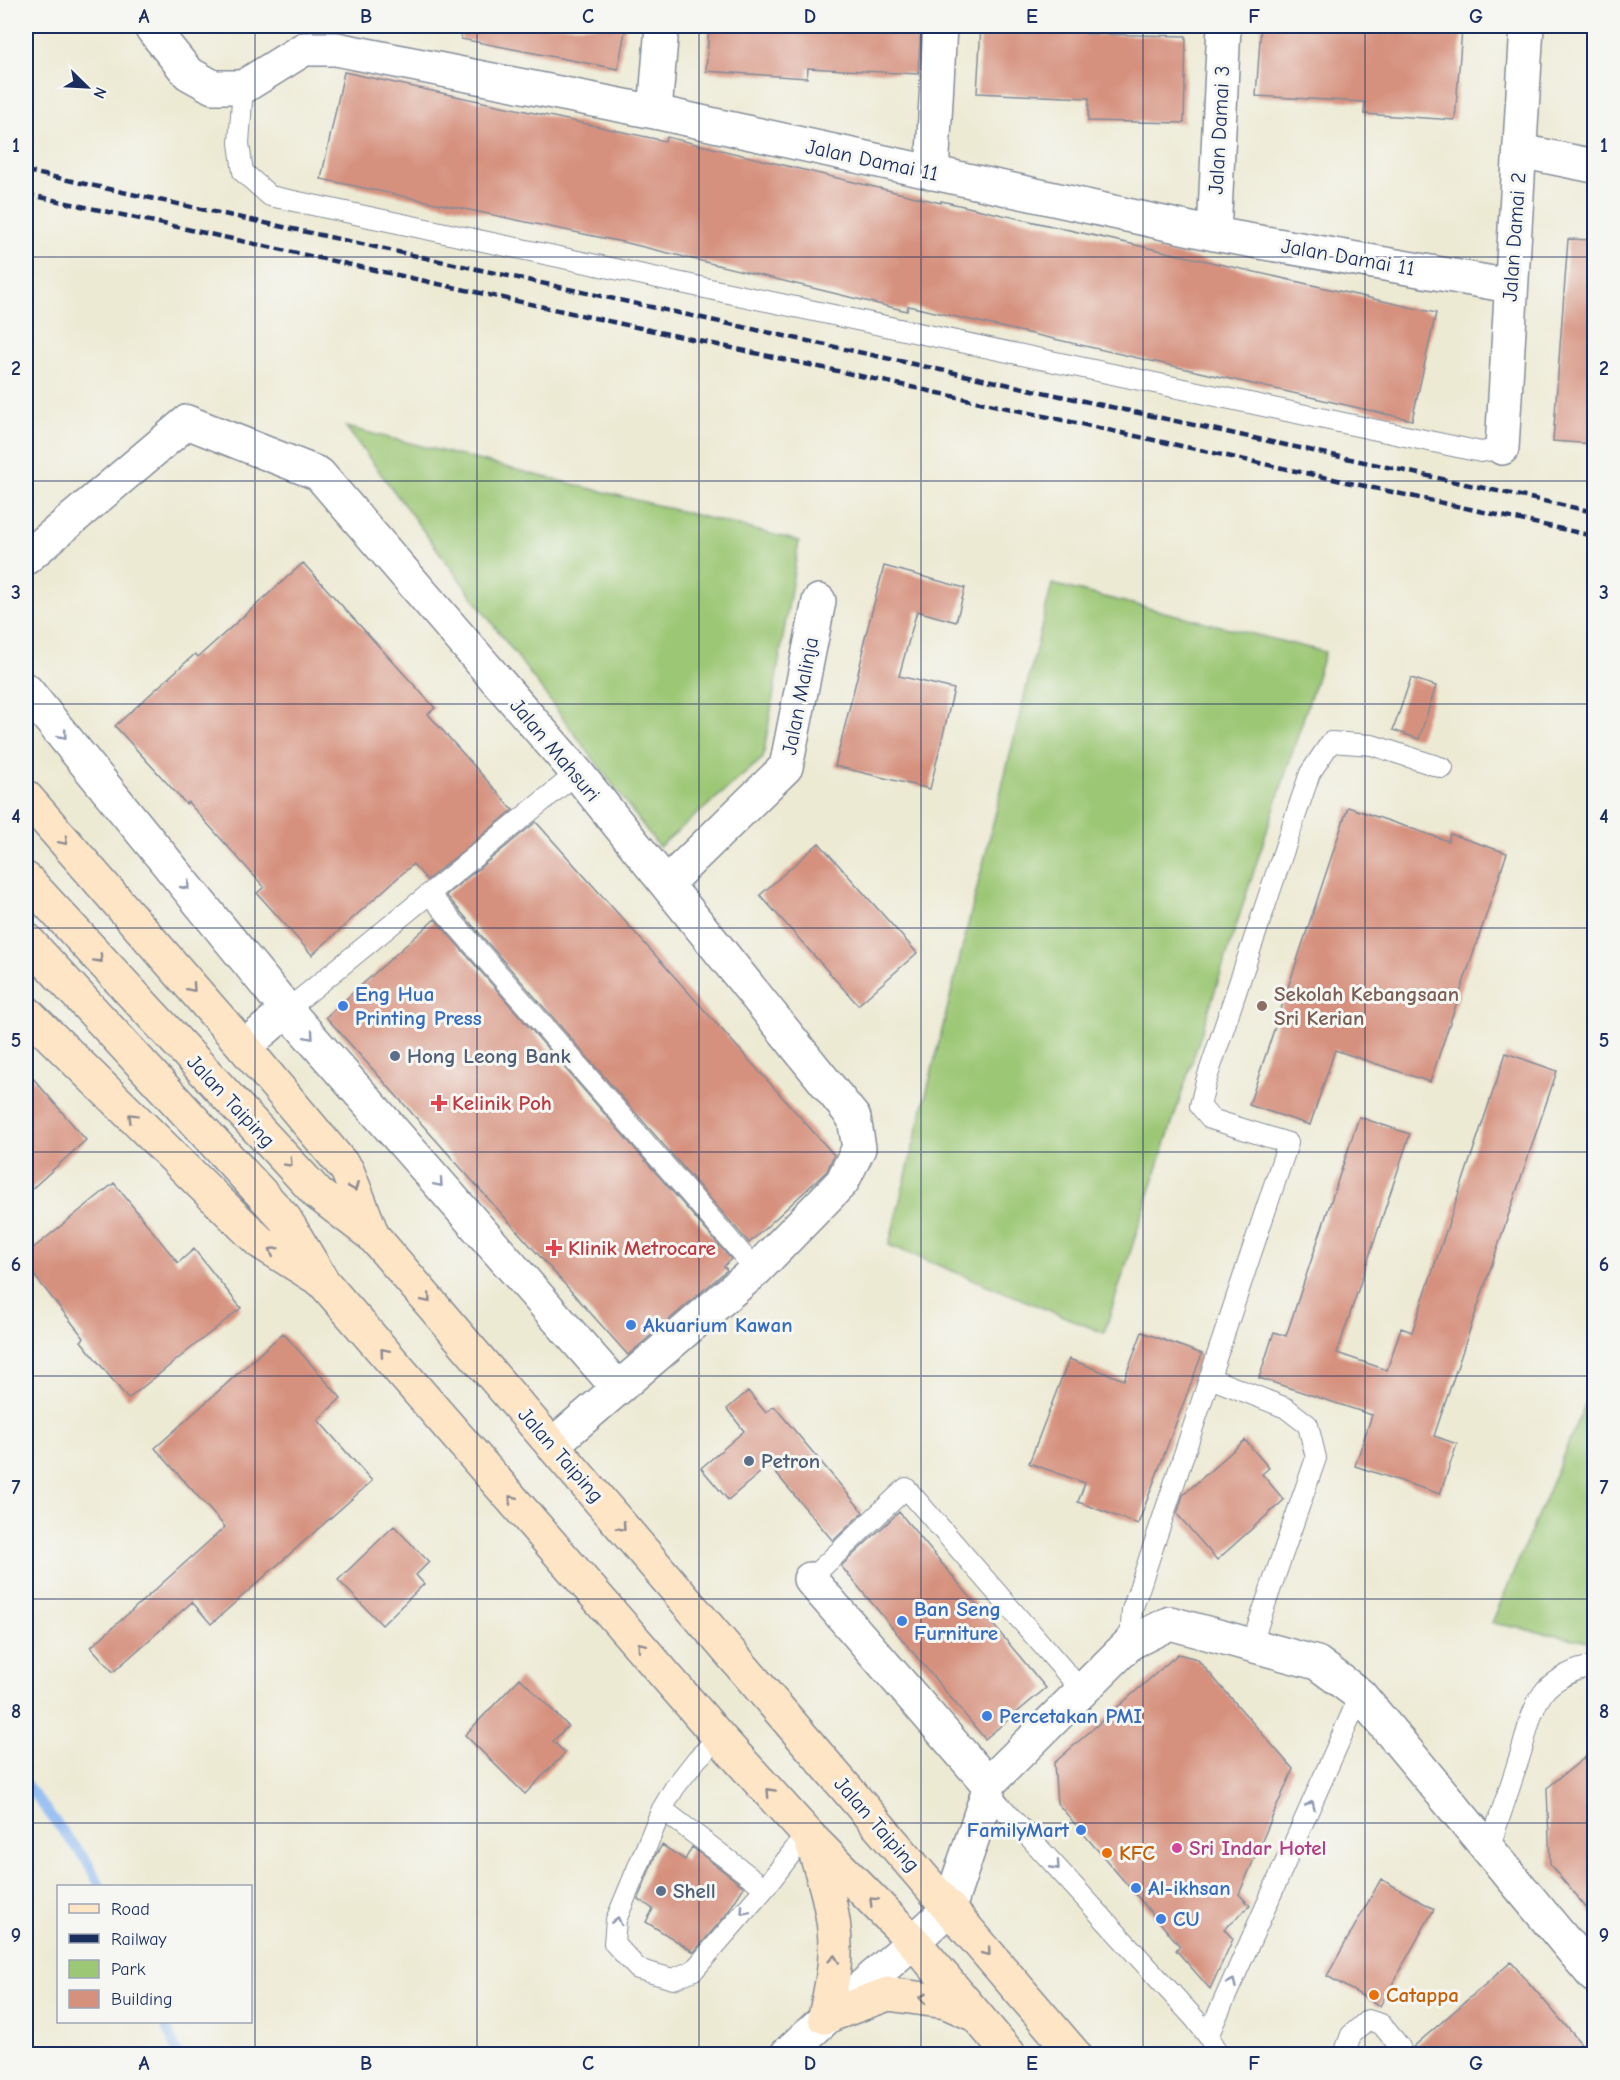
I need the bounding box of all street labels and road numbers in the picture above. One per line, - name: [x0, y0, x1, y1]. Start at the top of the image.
- street label: Jalan Damai 3: [1204, 65, 1234, 195]
- street label: Jalan Damai 11: [803, 134, 941, 186]
- street label: Jalan Damai 2: [1498, 172, 1530, 302]
- street label: Jalan Damai 11: [1279, 233, 1417, 281]
- street label: Jalan Malinja: [777, 635, 823, 757]
- street label: Jalan Mahsuri: [505, 694, 605, 806]
- street label: Jalan Taiping: [182, 1050, 280, 1152]
- street label: Jalan Taiping: [513, 1403, 609, 1507]
- street label: Jalan Taiping: [829, 1772, 925, 1876]

